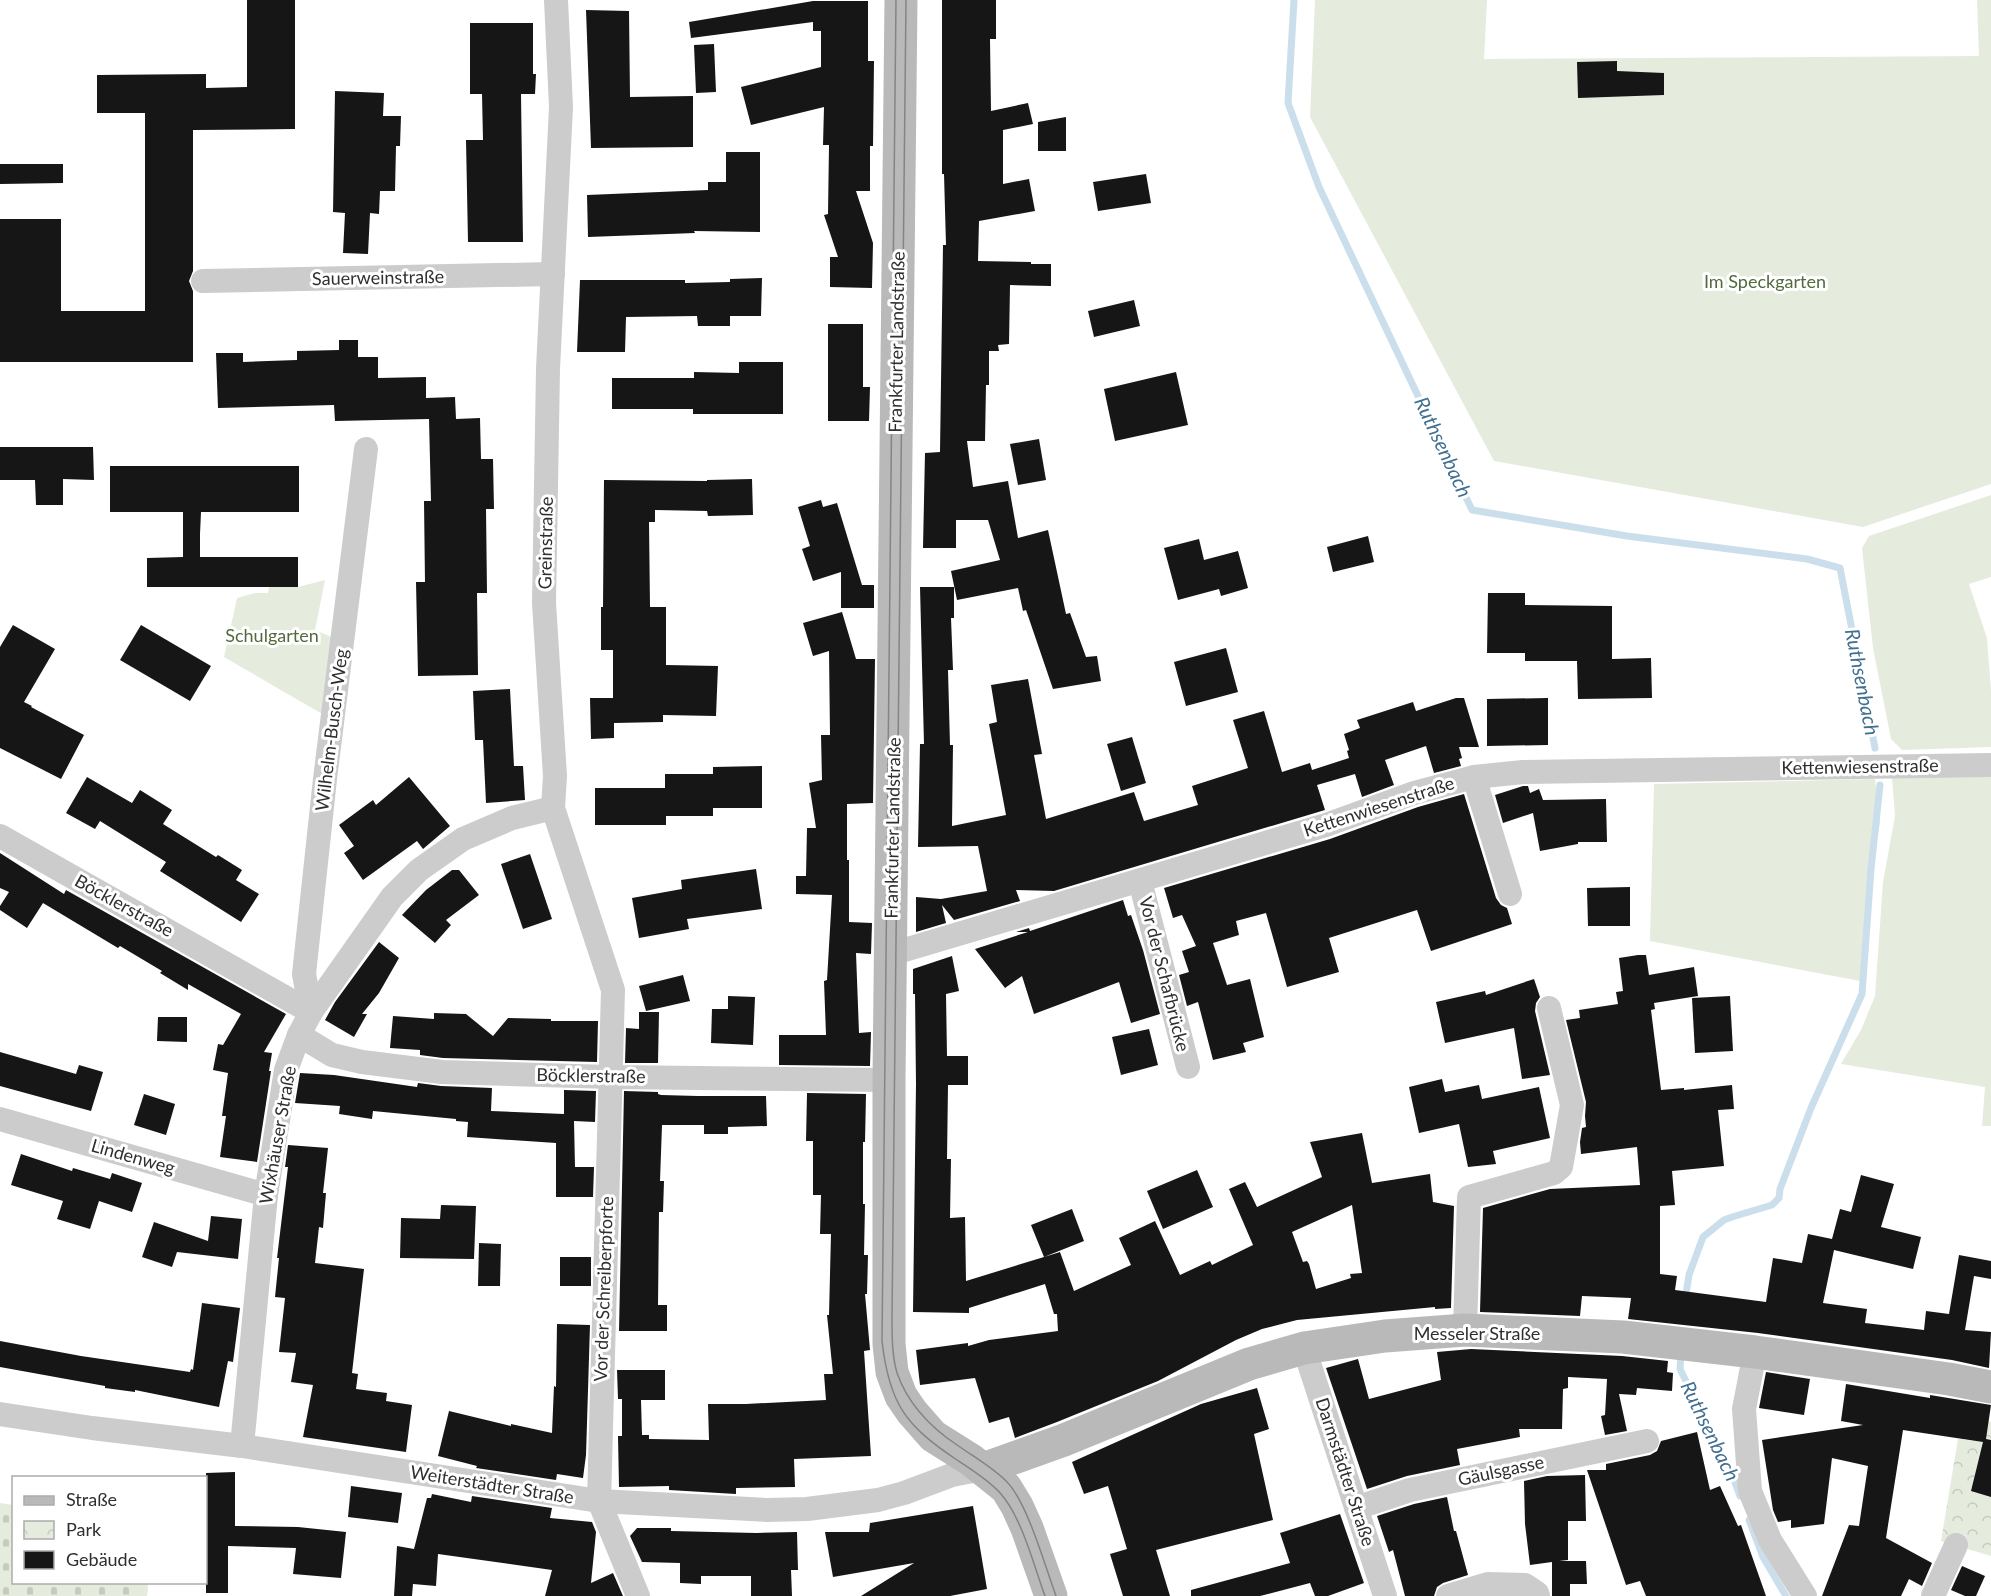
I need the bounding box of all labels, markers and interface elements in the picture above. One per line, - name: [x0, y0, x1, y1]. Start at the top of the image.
- street label: Frankfurter Landstraße: [883, 251, 909, 433]
- street label: Sauerweinstraße: [312, 265, 444, 289]
- park label: Im Speckgarten: [1704, 270, 1826, 292]
- water label: Ruthsenbach: [1410, 392, 1478, 501]
- street label: Greinstraße: [533, 496, 557, 589]
- park label: Schulgarten: [225, 624, 319, 646]
- water label: Ruthsenbach: [1841, 626, 1885, 737]
- street label: Wilhelm-Busch-Weg: [310, 648, 352, 812]
- street label: Frankfurter Landstraße: [879, 737, 905, 919]
- street label: Kettenwiesenstraße: [1781, 754, 1939, 778]
- street label: Kettenwiesenstraße: [1300, 771, 1457, 841]
- street label: Böcklerstraße: [71, 869, 178, 941]
- street label: Vor der Schafbrücke: [1135, 894, 1195, 1054]
- street label: Böcklerstraße: [536, 1063, 646, 1087]
- street label: Wixhäuser Straße: [254, 1064, 300, 1206]
- street label: Lindenweg: [89, 1134, 178, 1178]
- street label: Vor der Schreiberpforte: [589, 1196, 617, 1382]
- street label: Messeler Straße: [1414, 1322, 1540, 1344]
- water label: Ruthsenbach: [1676, 1377, 1745, 1484]
- street label: Darmstädter Straße: [1312, 1395, 1380, 1549]
- street label: Gäulsgasse: [1456, 1450, 1546, 1490]
- street label: Weiterstädter Straße: [409, 1460, 575, 1508]
- legend: [12, 1476, 207, 1584]
- text: Straße: [66, 1488, 117, 1510]
- text: Park: [66, 1518, 102, 1540]
- text: Gebäude: [66, 1548, 137, 1570]

